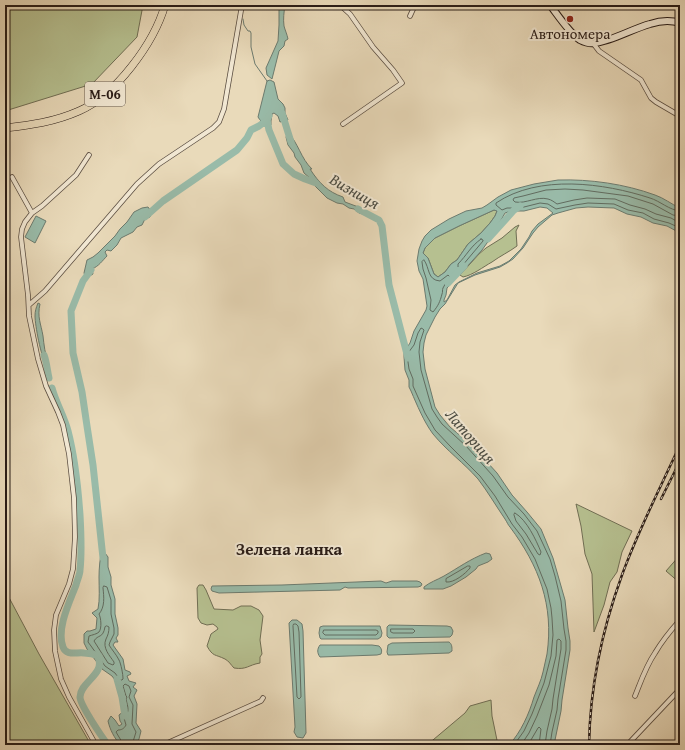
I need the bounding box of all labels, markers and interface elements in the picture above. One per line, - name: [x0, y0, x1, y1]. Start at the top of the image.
- marker: Автономера: [565, 14, 575, 24]
- place label: Автономера: [530, 23, 611, 44]
- road number: М-06: [85, 82, 125, 106]
- water label: Визниця: [325, 167, 385, 215]
- water label: Латориця: [440, 403, 502, 469]
- district label: Зелена ланка: [236, 536, 343, 561]

